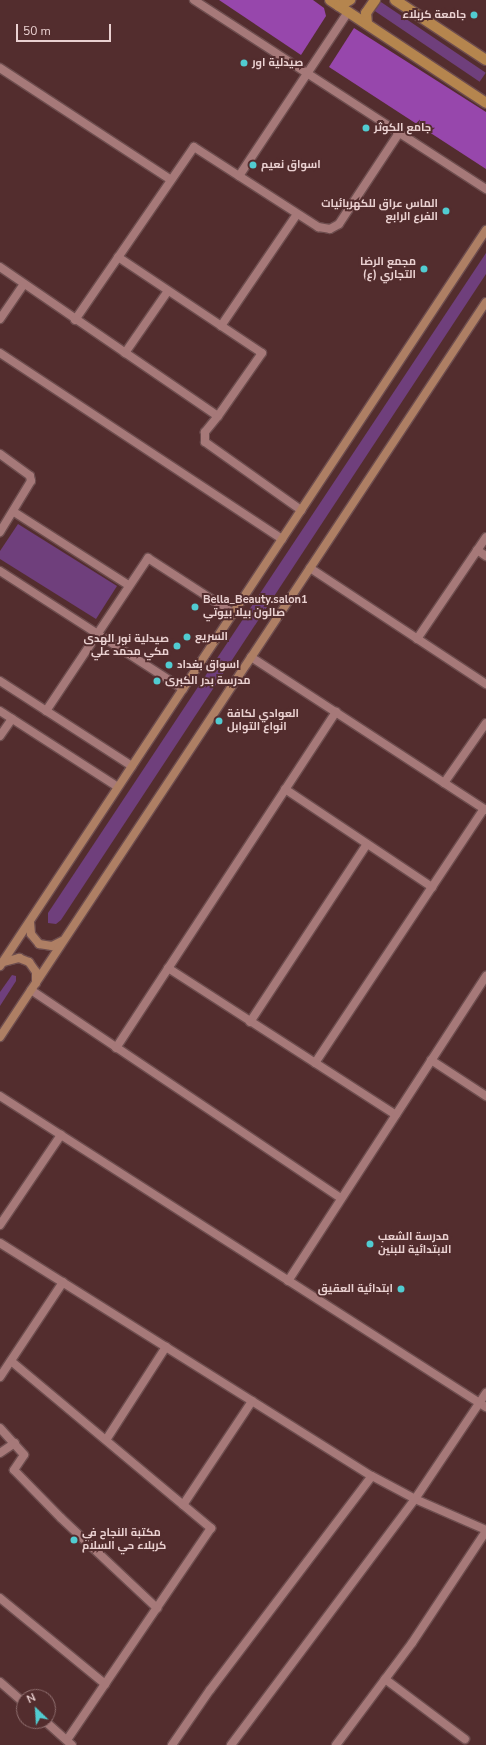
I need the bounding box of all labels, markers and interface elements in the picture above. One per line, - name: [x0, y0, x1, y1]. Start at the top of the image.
- place label: جامعة كربلاء: [403, 8, 466, 22]
- marker: جامعة كربلاء: [469, 10, 479, 20]
- scale bar: [18, 16, 113, 42]
- text: 50 m: [23, 23, 51, 39]
- place label: صيدلية اور: [252, 56, 303, 70]
- marker: صيدلية اور: [239, 58, 249, 68]
- place label: جامع الكوثر: [374, 121, 431, 135]
- marker: جامع الكوثر: [361, 123, 371, 133]
- place label: اسواق نعيم: [261, 158, 321, 172]
- marker: اسواق نعيم: [248, 160, 258, 170]
- place label: الماس عراق للكهربائيات الفرع الرابع: [321, 198, 438, 224]
- marker: الماس عراق للكهربائيات الفرع الرابع: [441, 206, 451, 216]
- place label: مجمع الرضا (ع) التجاري: [360, 256, 416, 282]
- marker: مجمع الرضا (ع) التجاري: [419, 264, 429, 274]
- place label: Bella_Beauty.salon1 صالون بيلا بيوتي: [203, 594, 308, 620]
- marker: Bella_Beauty.salon1 صالون بيلا بيوتي: [190, 602, 200, 612]
- place label: السريع: [195, 630, 228, 644]
- marker: السريع: [182, 632, 192, 642]
- place label: صيدلية نور الهدى مكي محمد علي: [83, 633, 169, 659]
- marker: صيدلية نور الهدى مكي محمد علي: [172, 641, 182, 651]
- place label: اسواق بغداد: [177, 658, 239, 672]
- marker: اسواق بغداد: [164, 660, 174, 670]
- place label: مدرسة بدر الكبرى: [165, 674, 250, 688]
- marker: مدرسة بدر الكبرى: [152, 676, 162, 686]
- place label: العوادي لكافة انواع التوابل: [227, 708, 299, 734]
- marker: العوادي لكافة انواع التوابل: [214, 716, 224, 726]
- place label: مدرسة الشعب الابتدائية للبنين: [378, 1231, 451, 1257]
- marker: مدرسة الشعب الابتدائية للبنين: [365, 1239, 375, 1249]
- place label: ابتدائية العقيق: [318, 1282, 393, 1296]
- marker: ابتدائية العقيق: [396, 1284, 406, 1294]
- place label: مكتبة النجاح في كربلاء حي السلام: [82, 1527, 166, 1553]
- marker: مكتبة النجاح في كربلاء حي السلام: [69, 1535, 79, 1545]
- north arrow: [16, 1689, 56, 1729]
- text: N: [24, 1690, 38, 1707]

